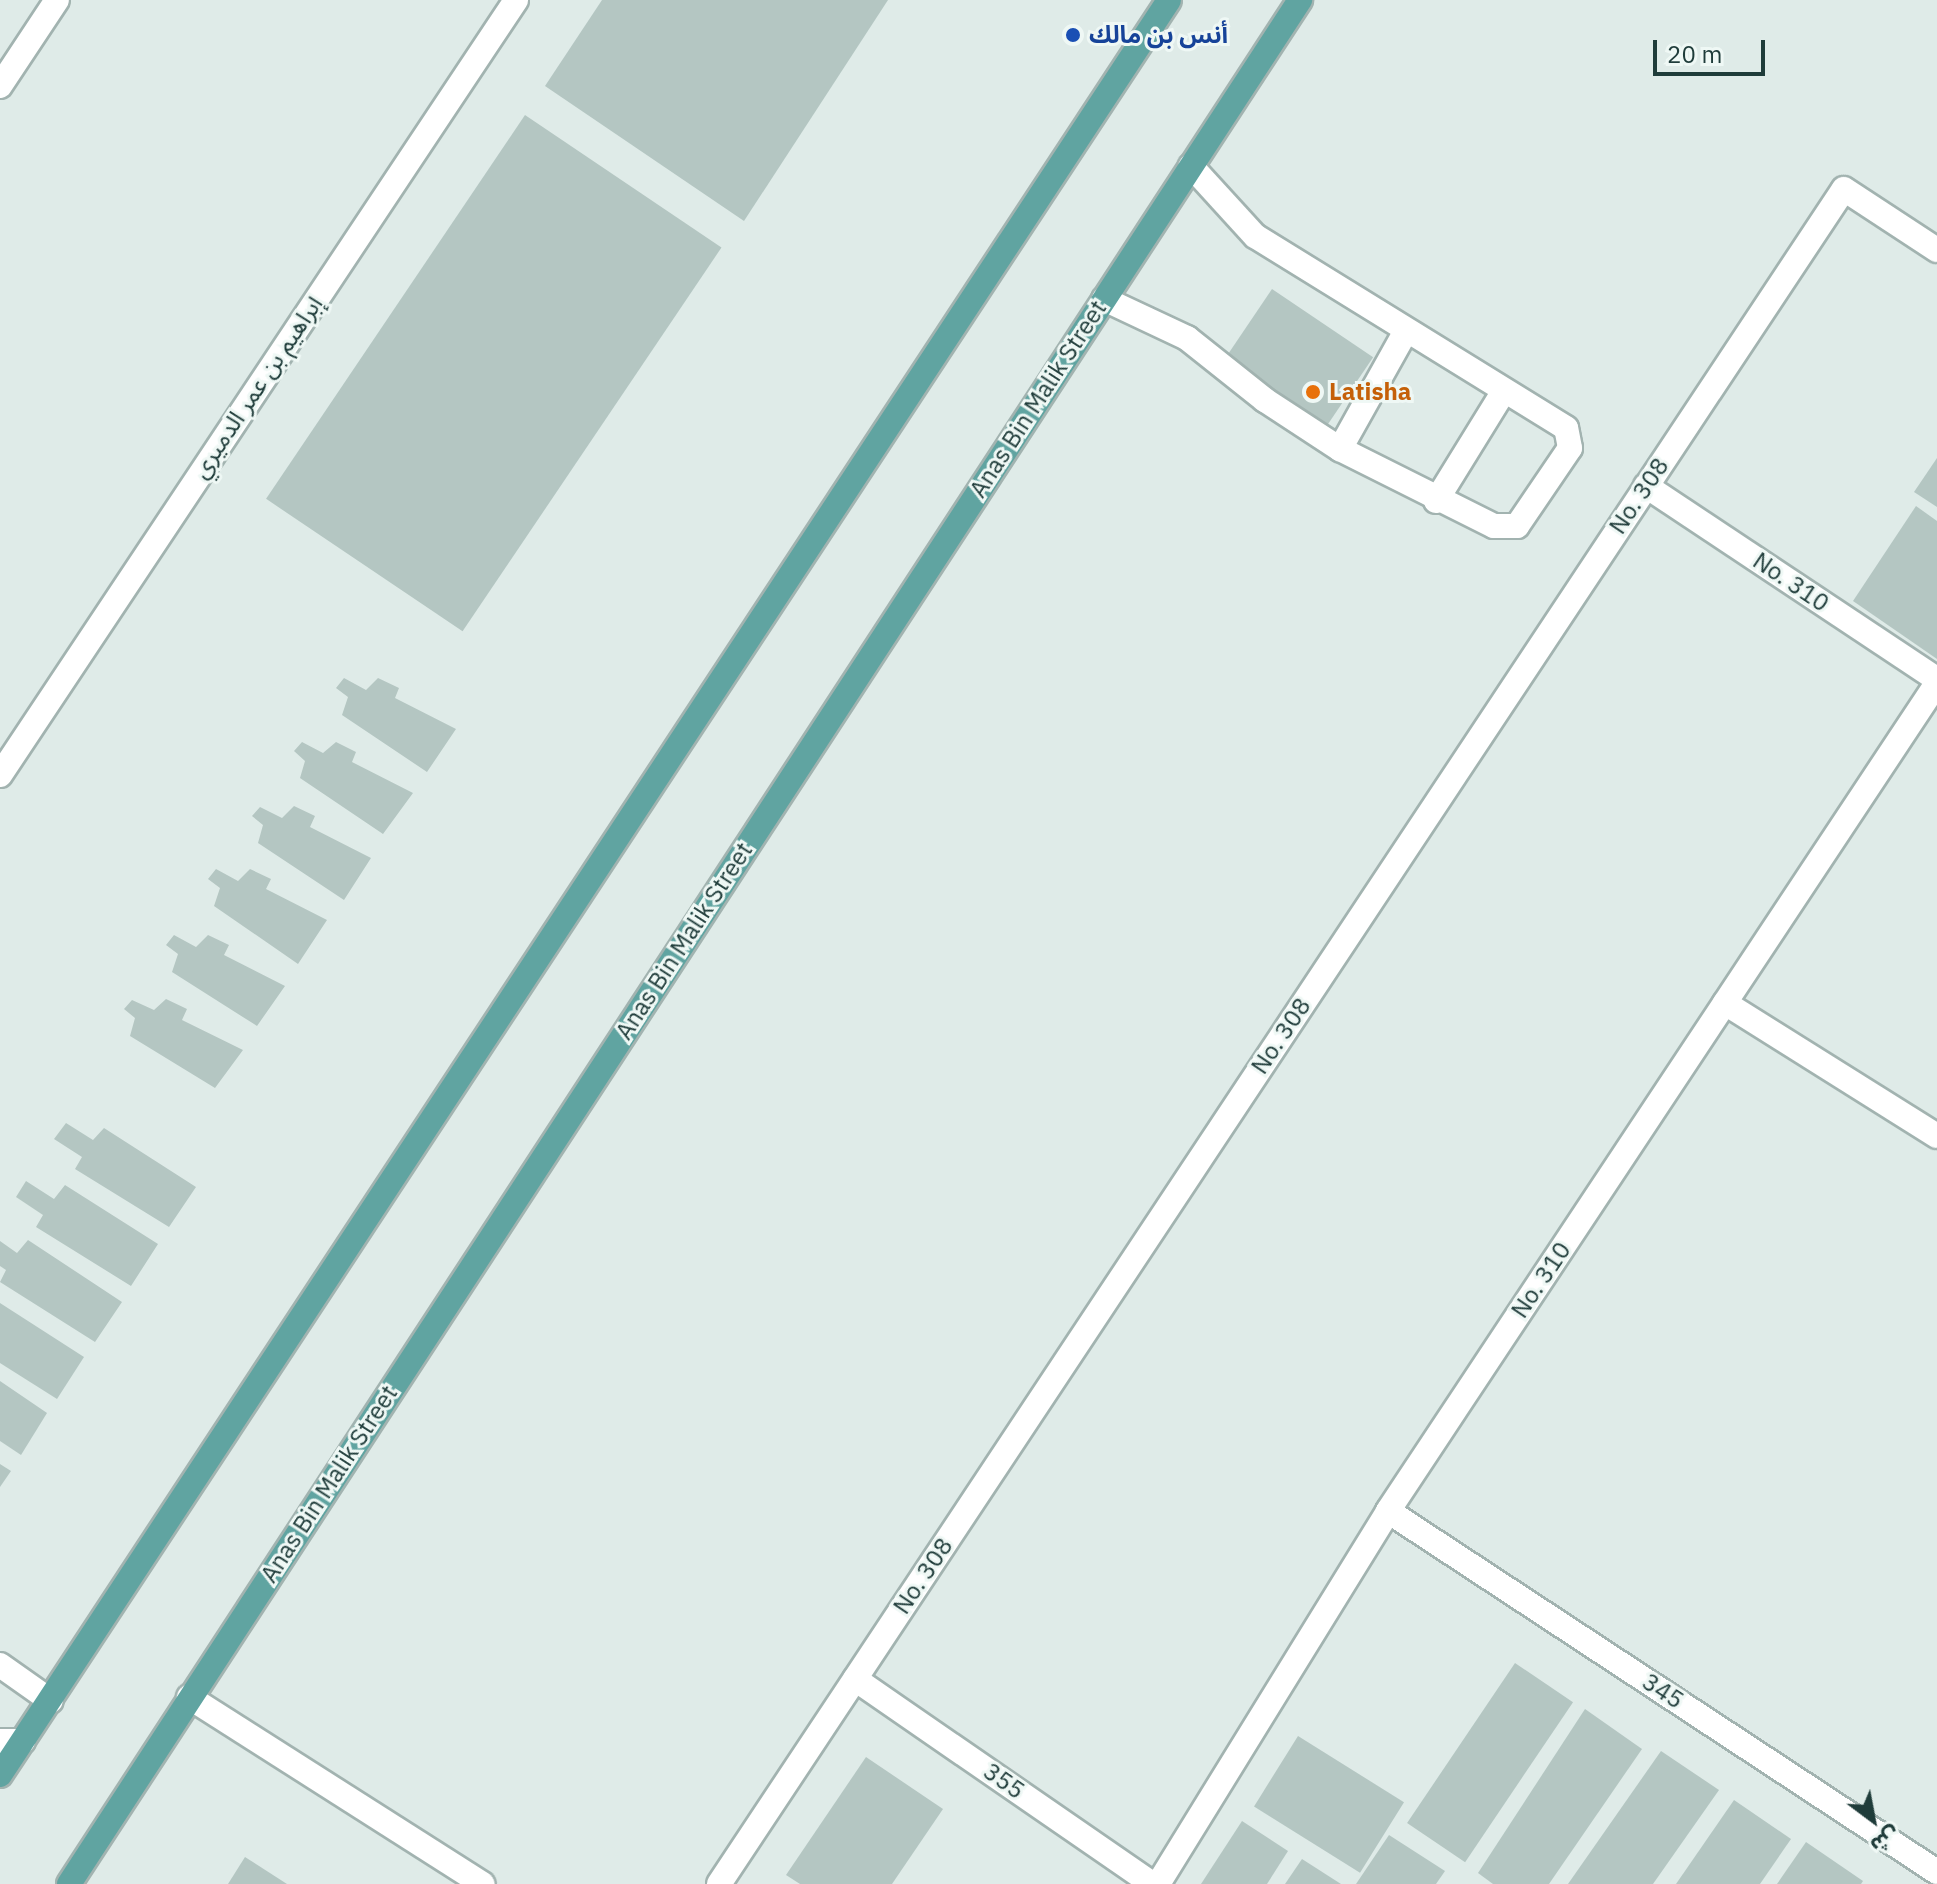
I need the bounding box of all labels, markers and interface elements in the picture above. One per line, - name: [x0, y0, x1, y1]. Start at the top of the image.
- place label: أنس بن مالك: [1089, 21, 1228, 49]
- scale bar: [1657, 24, 1769, 74]
- marker: أنس بن مالك: [1064, 26, 1082, 44]
- text: 20 m: [1667, 38, 1722, 70]
- street label: إبراهيم بن عمر الدميري: [185, 291, 329, 483]
- street label: Anas Bin Malik Street: [964, 295, 1112, 503]
- place label: Latisha: [1329, 378, 1411, 406]
- marker: Latisha: [1304, 383, 1322, 401]
- street label: No. 308: [1603, 453, 1675, 539]
- street label: No. 310: [1748, 546, 1834, 618]
- street label: Anas Bin Malik Street: [610, 837, 758, 1045]
- street label: No. 308: [1245, 993, 1317, 1079]
- street label: No. 310: [1505, 1237, 1577, 1323]
- street label: Anas Bin Malik Street: [255, 1380, 403, 1588]
- street label: No. 308: [887, 1533, 959, 1619]
- street label: 345: [1637, 1667, 1689, 1715]
- street label: 355: [978, 1757, 1030, 1805]
- north arrow: [1833, 1780, 1913, 1860]
- text: ش: [1866, 1820, 1906, 1861]

